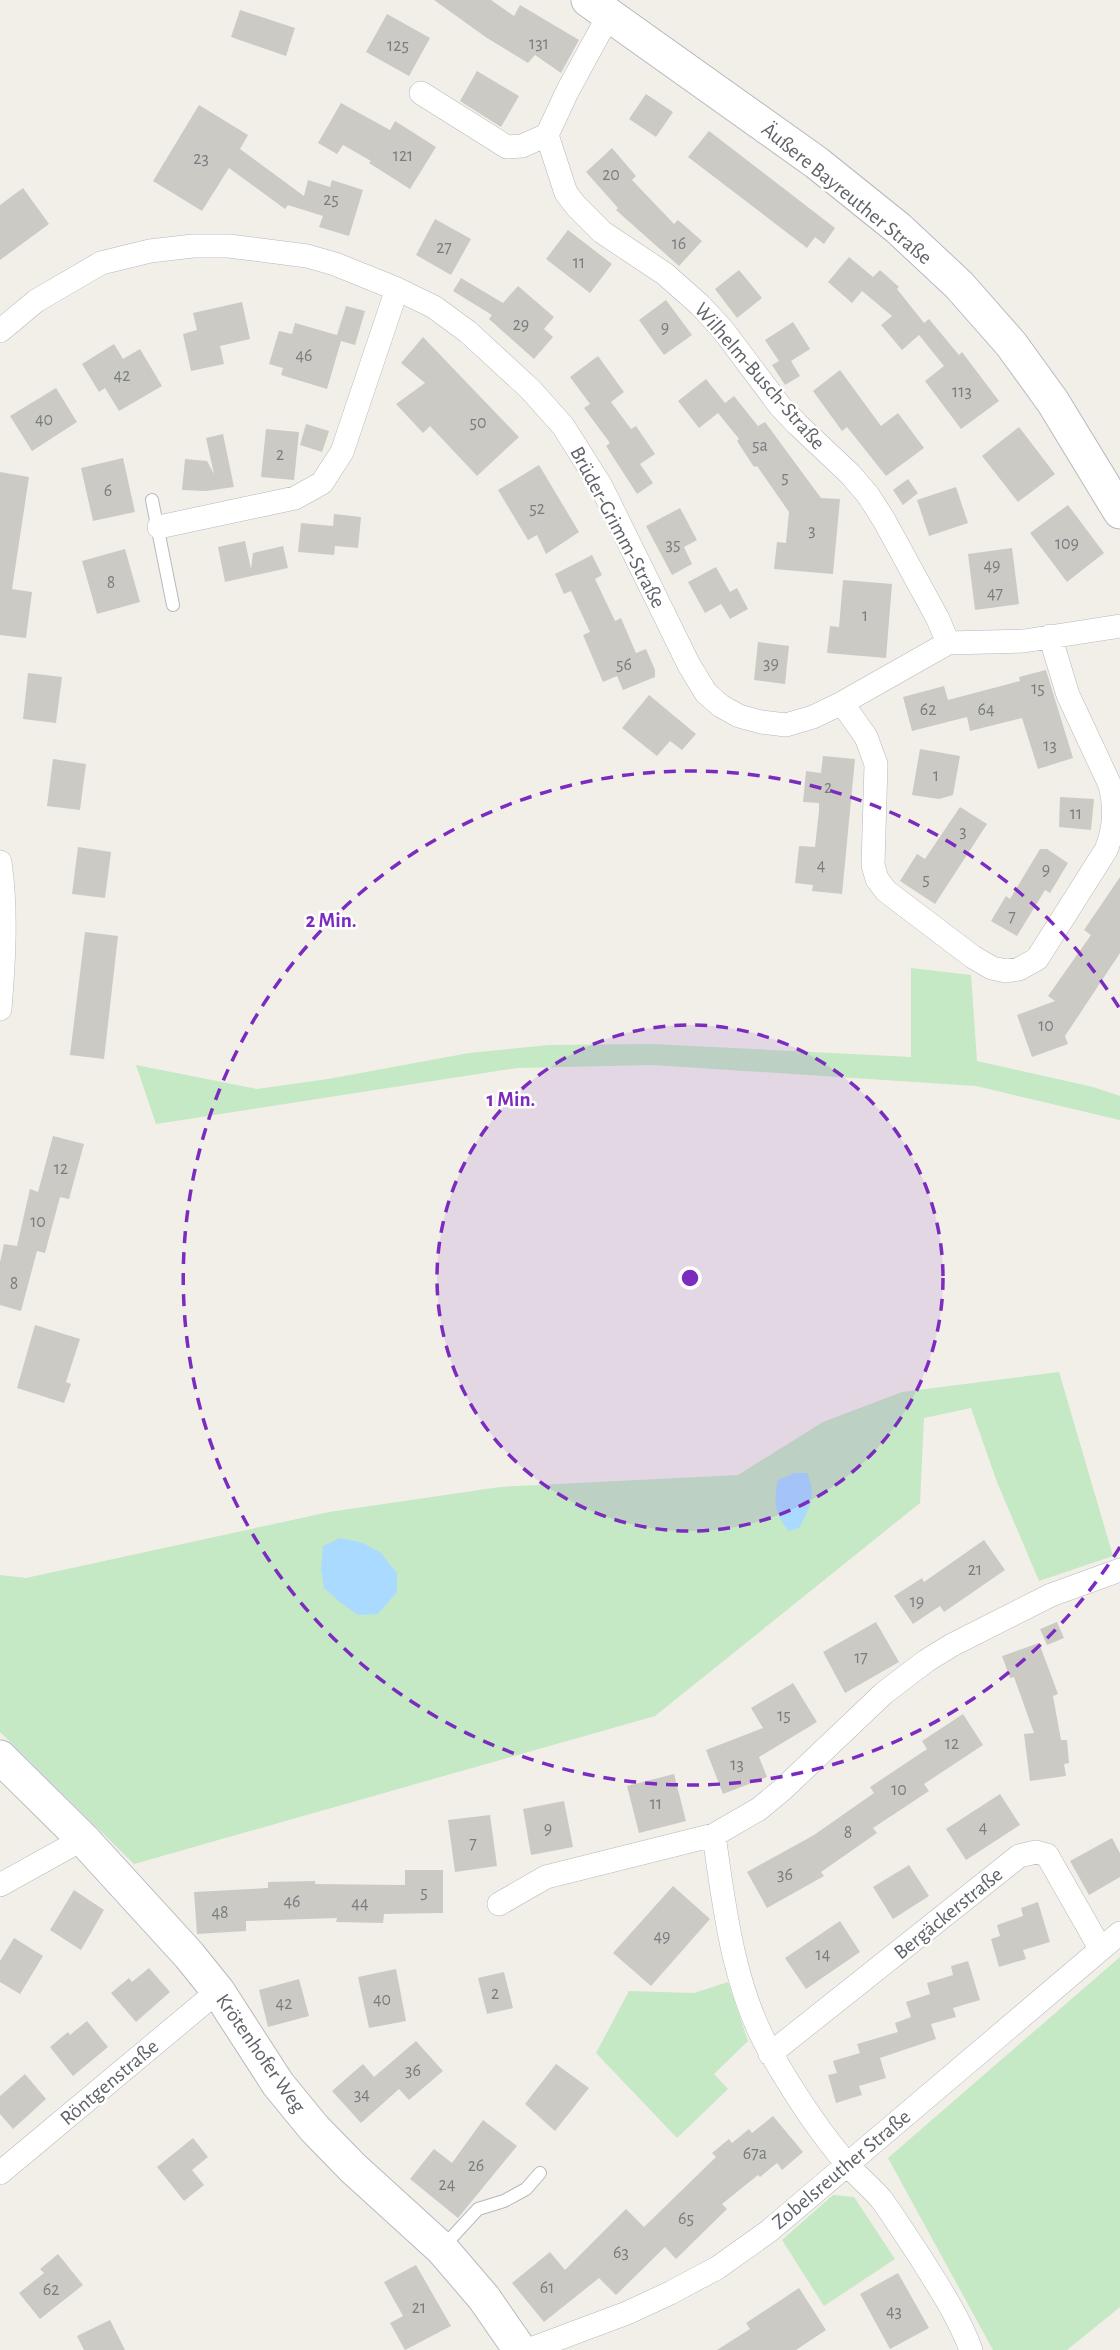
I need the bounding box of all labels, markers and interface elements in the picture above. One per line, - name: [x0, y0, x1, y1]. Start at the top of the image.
- house number: 131: [529, 35, 549, 53]
- house number: 125: [387, 37, 409, 55]
- street label: Äußere Bayreuther Straße: [758, 118, 936, 268]
- house number: 121: [393, 147, 413, 165]
- house number: 23: [193, 150, 209, 168]
- house number: 20: [602, 166, 620, 184]
- house number: 25: [323, 191, 339, 209]
- house number: 16: [672, 235, 686, 253]
- house number: 27: [436, 239, 452, 257]
- house number: 11: [573, 254, 585, 272]
- street label: Wilhelm-Busch-Straße: [690, 299, 829, 454]
- house number: 29: [513, 316, 529, 334]
- house number: 9: [661, 319, 669, 337]
- house number: 46: [295, 347, 313, 365]
- house number: 42: [114, 367, 130, 385]
- house number: 113: [952, 383, 972, 401]
- house number: 40: [35, 411, 53, 429]
- house number: 50: [469, 414, 487, 432]
- house number: 5a: [752, 437, 768, 455]
- street label: Brüder-Grimm-Straße: [566, 443, 669, 611]
- house number: 2: [276, 446, 284, 464]
- house number: 5: [781, 469, 789, 487]
- house number: 6: [104, 482, 112, 500]
- house number: 52: [529, 500, 545, 518]
- house number: 3: [808, 522, 816, 540]
- house number: 109: [1055, 535, 1079, 553]
- house number: 35: [666, 536, 680, 554]
- house number: 49: [983, 557, 1001, 575]
- house number: 8: [107, 574, 115, 592]
- house number: 47: [987, 585, 1003, 603]
- house number: 1: [862, 607, 868, 625]
- house number: 39: [763, 655, 779, 673]
- house number: 56: [616, 656, 632, 674]
- house number: 15: [1031, 680, 1045, 698]
- house number: 62: [920, 701, 936, 719]
- house number: 64: [977, 701, 995, 719]
- house number: 13: [1043, 737, 1057, 755]
- house number: 1: [933, 767, 939, 785]
- house number: 2: [824, 779, 832, 797]
- house number: 11: [1070, 805, 1082, 823]
- house number: 3: [959, 823, 967, 841]
- house number: 4: [817, 857, 826, 875]
- house number: 9: [1042, 861, 1050, 879]
- house number: 5: [922, 871, 930, 889]
- house number: 7: [1008, 908, 1016, 926]
- text: 2 Min.: [305, 910, 357, 931]
- house number: 10: [1038, 1017, 1054, 1035]
- text: 1 Min.: [487, 1089, 535, 1110]
- house number: 12: [54, 1160, 68, 1178]
- house number: 10: [30, 1213, 46, 1231]
- centre of rings: [678, 1266, 702, 1290]
- house number: 8: [10, 1275, 18, 1293]
- house number: 21: [968, 1561, 982, 1579]
- house number: 19: [910, 1593, 924, 1611]
- house number: 17: [854, 1649, 868, 1667]
- house number: 15: [777, 1707, 791, 1725]
- house number: 12: [945, 1735, 959, 1753]
- house number: 13: [730, 1756, 744, 1774]
- house number: 10: [891, 1781, 907, 1799]
- house number: 11: [650, 1795, 662, 1813]
- house number: 4: [979, 1819, 988, 1837]
- house number: 9: [544, 1820, 552, 1838]
- house number: 8: [844, 1824, 852, 1842]
- house number: 7: [469, 1835, 477, 1853]
- street label: Bergäckerstraße: [890, 1863, 1007, 1963]
- house number: 36: [777, 1866, 793, 1884]
- house number: 5: [420, 1884, 428, 1902]
- house number: 46: [283, 1893, 301, 1911]
- house number: 44: [351, 1895, 369, 1913]
- house number: 48: [211, 1904, 229, 1922]
- house number: 49: [653, 1928, 671, 1946]
- house number: 14: [816, 1946, 831, 1964]
- house number: 2: [491, 1985, 499, 2003]
- street label: Krötenhofer Weg: [212, 1990, 310, 2117]
- house number: 40: [373, 1991, 391, 2009]
- house number: 42: [276, 1995, 292, 2013]
- street label: Röntgenstraße: [56, 2035, 162, 2129]
- house number: 36: [405, 2062, 421, 2080]
- house number: 34: [354, 2086, 370, 2104]
- street label: Zobelsreuther Straße: [768, 2106, 914, 2233]
- house number: 67a: [743, 2145, 767, 2163]
- house number: 26: [468, 2157, 484, 2175]
- house number: 24: [439, 2176, 456, 2194]
- house number: 65: [678, 2210, 694, 2228]
- house number: 63: [613, 2244, 629, 2262]
- house number: 61: [540, 2279, 554, 2297]
- house number: 62: [43, 2281, 59, 2299]
- house number: 21: [412, 2299, 426, 2317]
- house number: 43: [886, 2303, 902, 2321]

